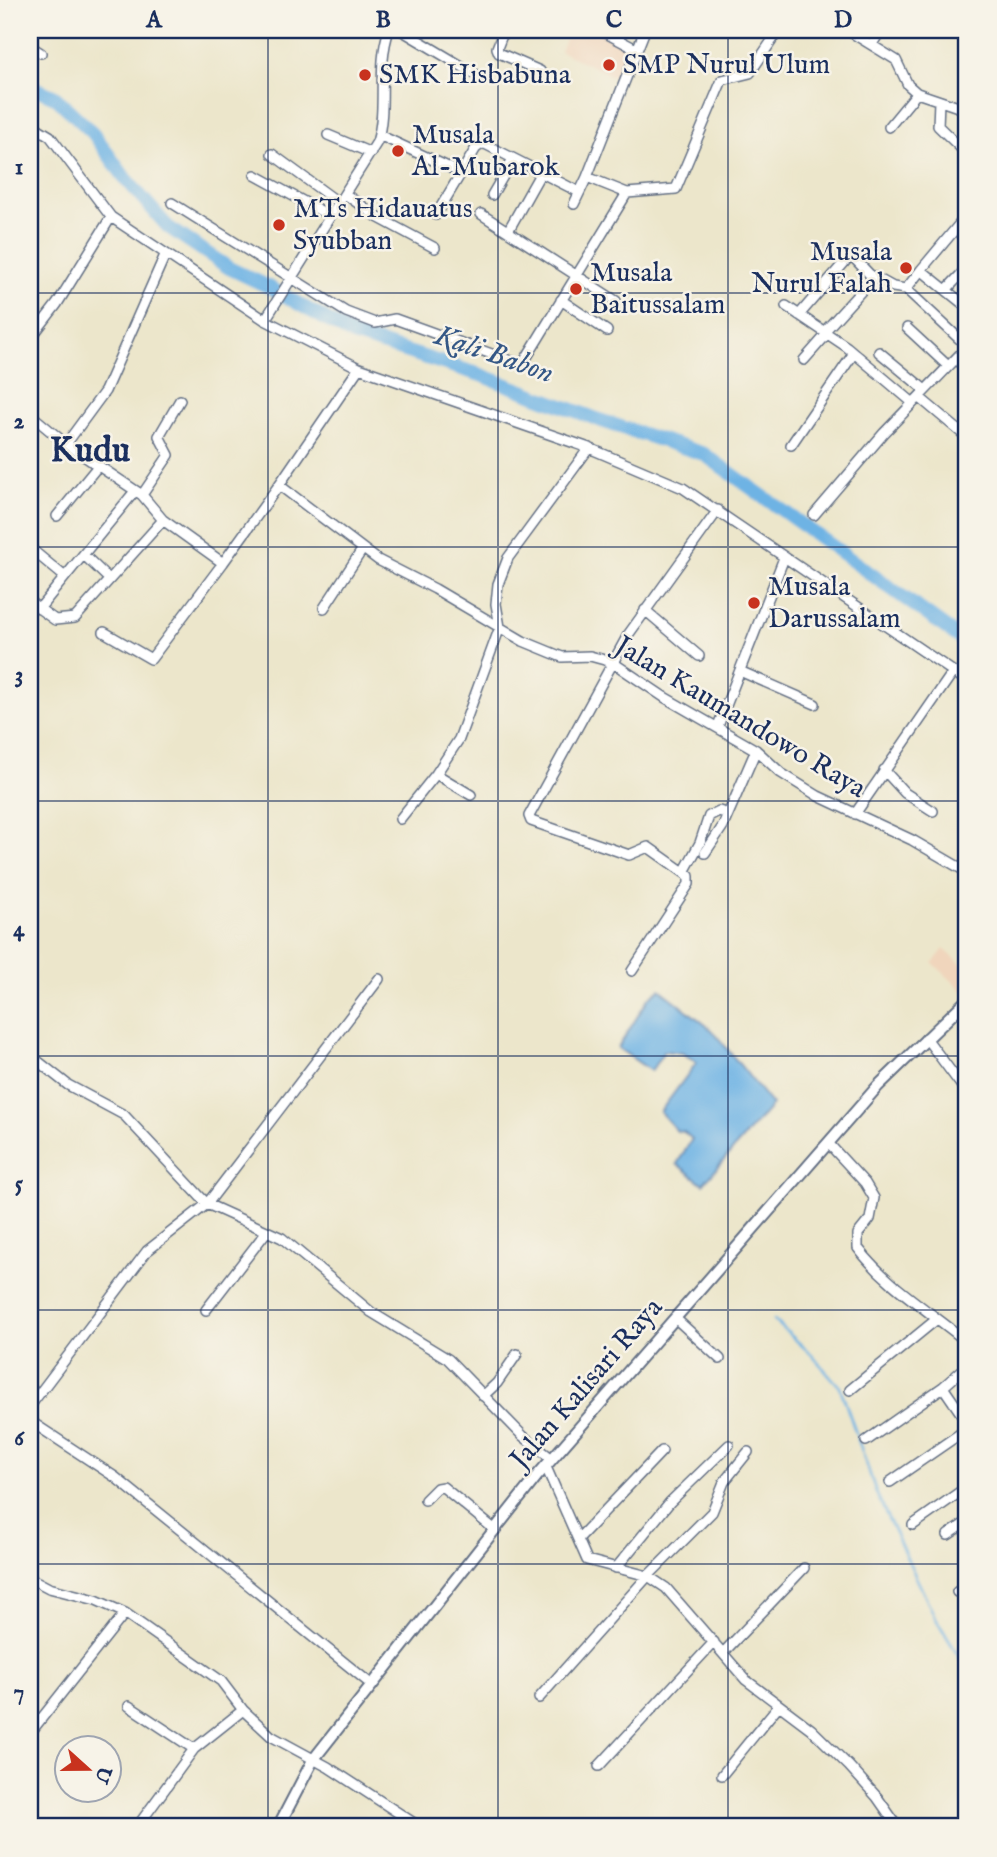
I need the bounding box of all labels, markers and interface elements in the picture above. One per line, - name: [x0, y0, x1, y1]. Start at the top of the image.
- text: A: [145, 6, 163, 35]
- text: B: [375, 6, 391, 35]
- text: C: [606, 6, 623, 35]
- text: D: [834, 6, 852, 35]
- place label: SMP Nurul Ulum: [623, 48, 830, 83]
- marker: SMP Nurul Ulum: [601, 57, 617, 73]
- place label: SMK Hisbabuna: [379, 58, 572, 93]
- marker: SMK Hisbabuna: [357, 67, 373, 83]
- place label: Musala Al-Mubarok: [411, 118, 560, 185]
- marker: Musala Al-Mubarok: [390, 143, 406, 159]
- text: 1: [15, 153, 23, 182]
- place label: MTs Hidauatus Syubban: [293, 192, 473, 259]
- marker: MTs Hidauatus Syubban: [271, 217, 287, 233]
- place label: Musala Nurul Falah: [751, 235, 893, 302]
- place label: Musala Baitussalam: [590, 256, 725, 323]
- marker: Musala Nurul Falah: [898, 260, 914, 276]
- marker: Musala Baitussalam: [568, 281, 584, 297]
- water label: Kali Babon: [428, 317, 559, 393]
- text: 2: [14, 407, 25, 436]
- district label: Kudu: [50, 429, 131, 474]
- place label: Musala Darussalam: [768, 570, 901, 637]
- marker: Musala Darussalam: [746, 595, 762, 611]
- street label: Jalan Kaumandowo Raya: [605, 628, 873, 807]
- text: 3: [15, 661, 23, 690]
- text: 4: [13, 915, 25, 944]
- text: 5: [15, 1170, 24, 1199]
- street label: Jalan Kalisari Raya: [501, 1291, 672, 1479]
- text: 6: [14, 1424, 25, 1453]
- text: 7: [14, 1678, 24, 1707]
- north arrow: [52, 1734, 122, 1804]
- text: U: [88, 1762, 116, 1787]

